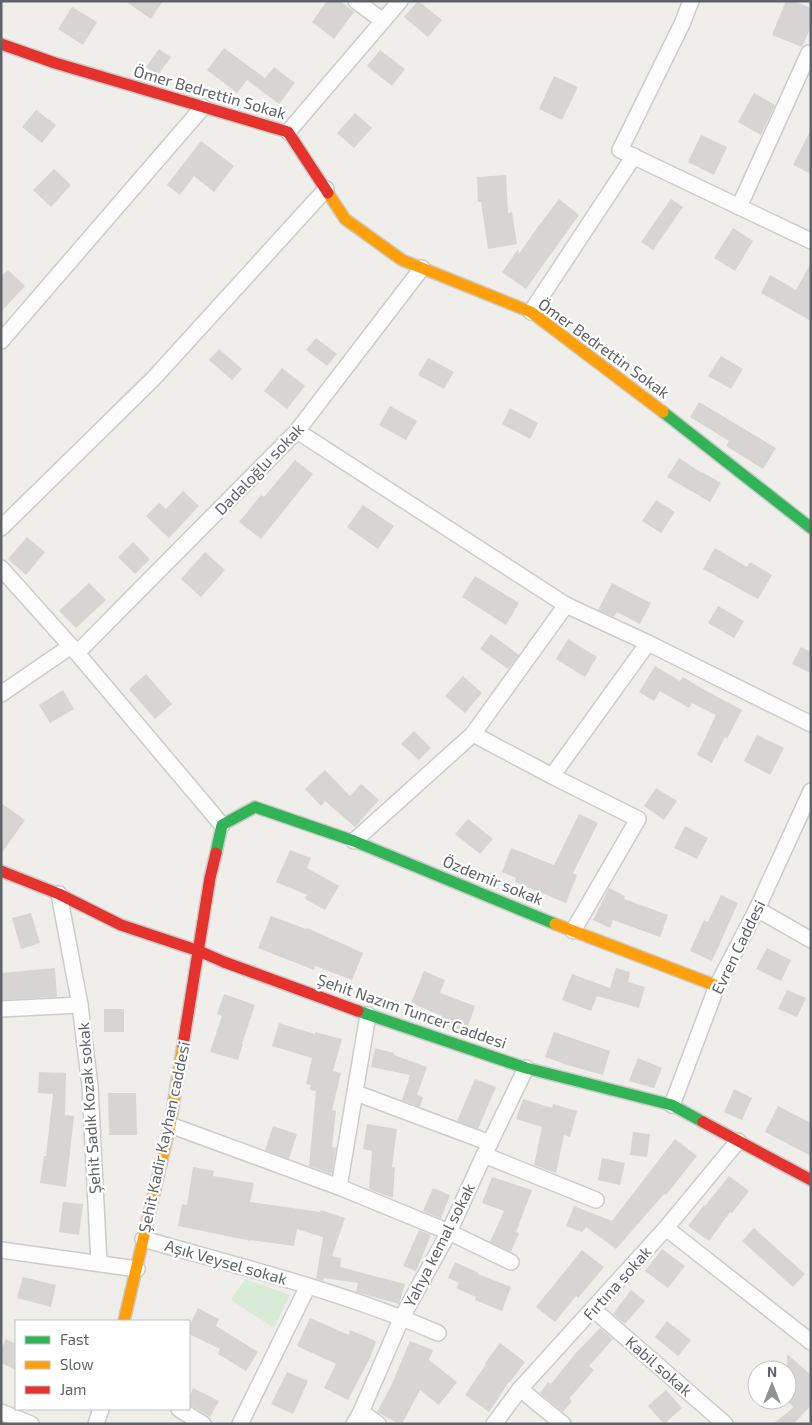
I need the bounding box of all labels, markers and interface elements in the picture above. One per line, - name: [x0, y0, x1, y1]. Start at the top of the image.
- street label: Ömer Bedrettin Sokak: [132, 61, 289, 122]
- street label: Ömer Bedrettin Sokak: [535, 294, 674, 402]
- street label: Dadaloğlu sokak: [210, 419, 307, 518]
- street label: Özdemir sokak: [440, 851, 546, 908]
- street label: Evren Caddesi: [707, 897, 768, 997]
- street label: Şehit Nazım Tuncer Caddesi: [315, 969, 509, 1053]
- street label: Şehit Sadık Kozak sokak: [73, 1021, 105, 1195]
- street label: Şehit Kadir Kayhan caddesi: [134, 1040, 194, 1234]
- street label: Yahya kemal sokak: [399, 1180, 478, 1310]
- street label: Aşık Veysel sokak: [163, 1235, 289, 1289]
- street label: Fırtına sokak: [579, 1242, 655, 1324]
- legend: [15, 1320, 190, 1410]
- text: Fast: [60, 1330, 90, 1348]
- street label: Kabil sokak: [622, 1332, 696, 1400]
- text: Slow: [60, 1355, 94, 1373]
- north arrow: [747, 1360, 797, 1410]
- text: N: [767, 1363, 777, 1380]
- text: Jam: [60, 1380, 86, 1398]

